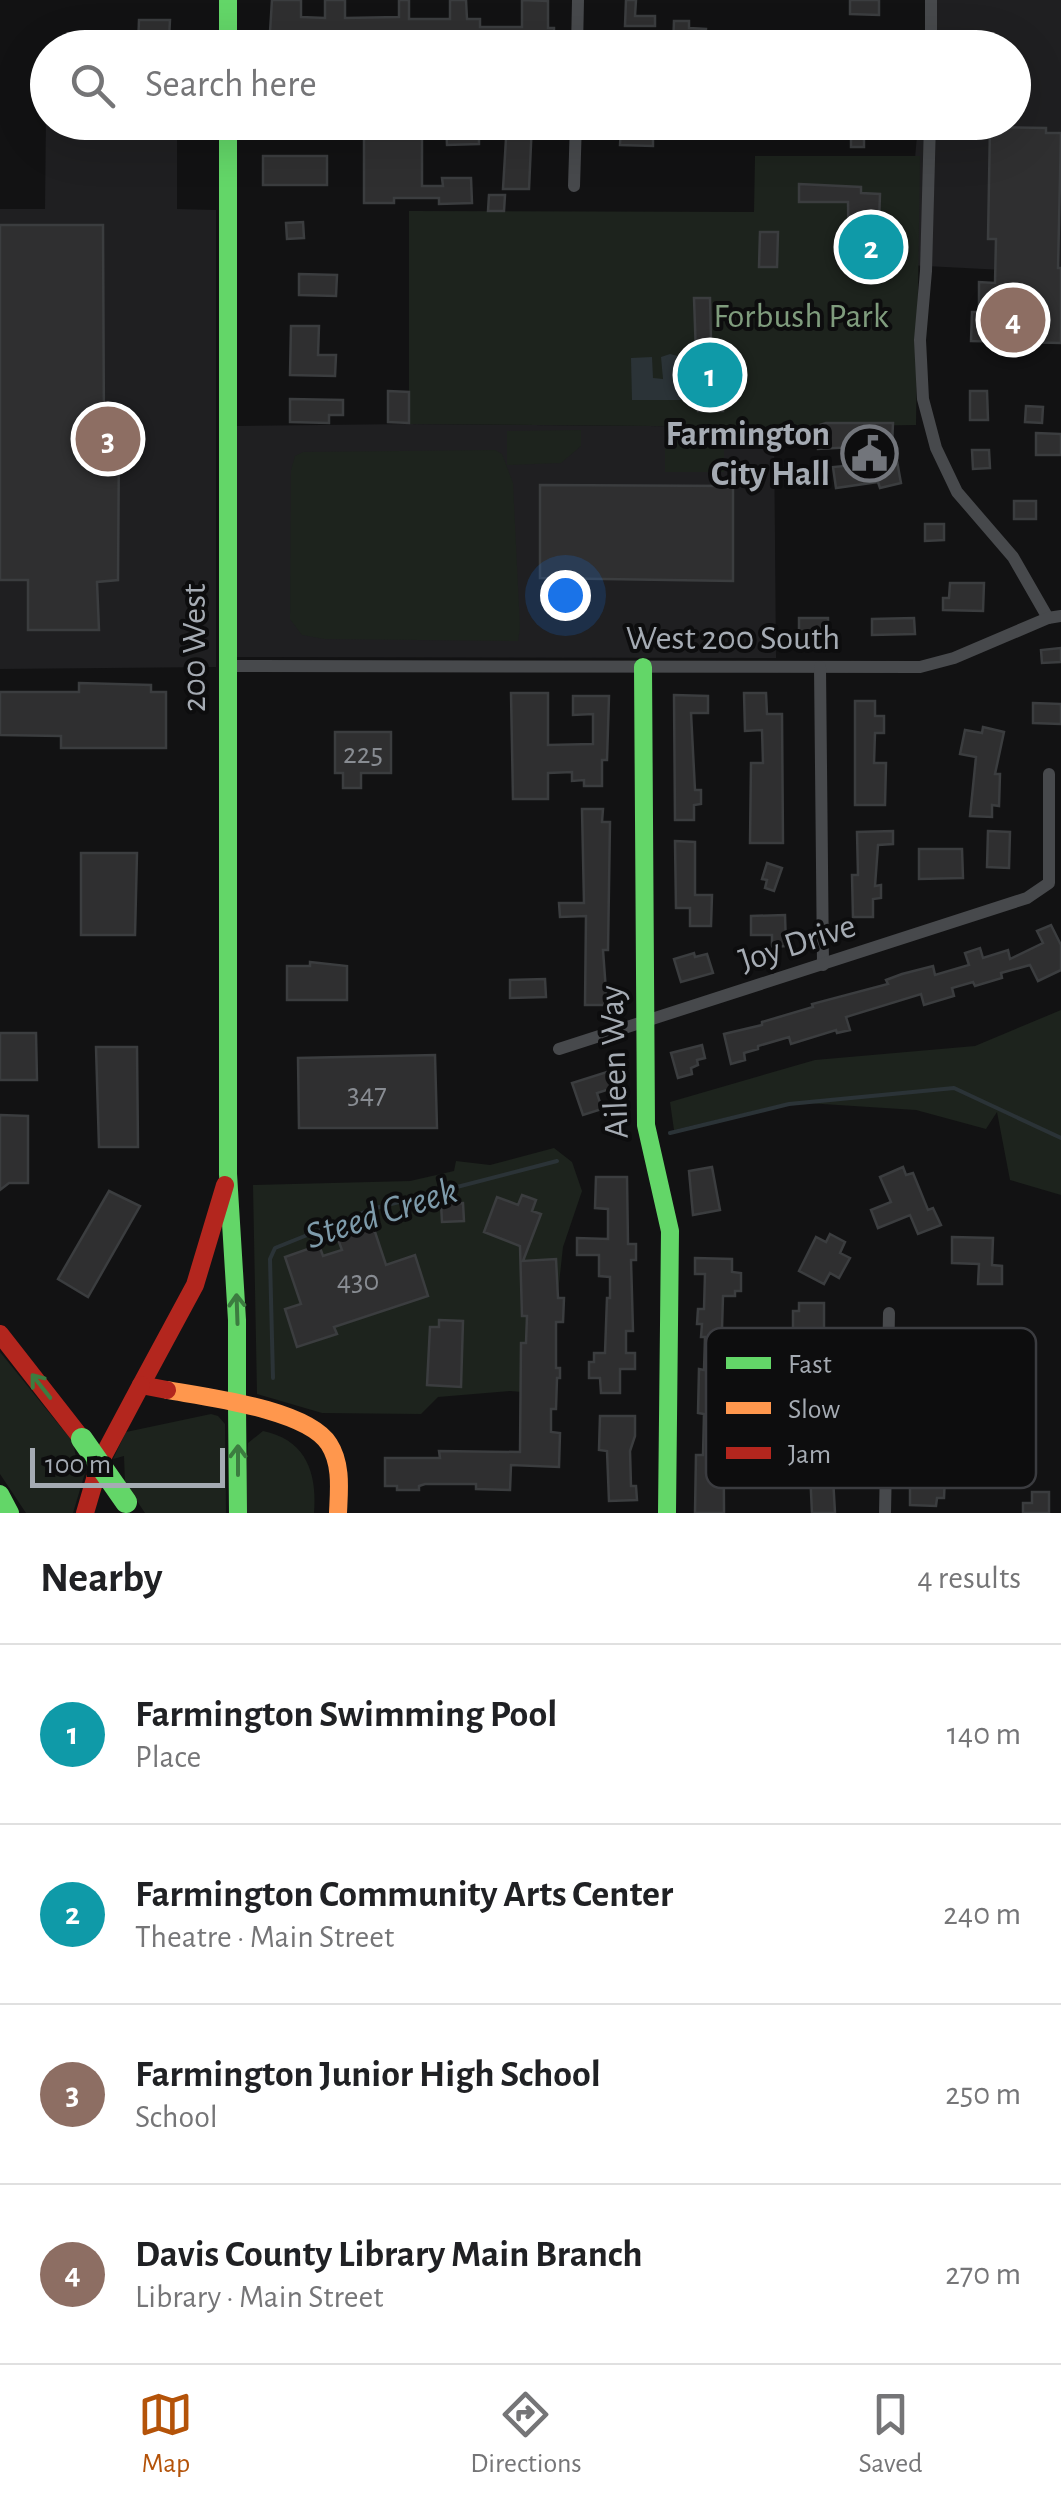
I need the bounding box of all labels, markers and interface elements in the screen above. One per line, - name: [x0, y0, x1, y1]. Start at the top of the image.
- search box: [30, 30, 1031, 140]
- icon: search: [65, 58, 120, 113]
- text: Search here: [145, 66, 317, 104]
- pin: 2: [838, 210, 904, 284]
- pin: 4: [980, 282, 1046, 358]
- park label: Forbush Park: [713, 299, 889, 334]
- pin: 1: [678, 338, 742, 412]
- pin: 3: [76, 402, 140, 476]
- place label: Farmington City Hall: [666, 417, 830, 492]
- public building icon: Farmington City Hall: [839, 423, 899, 483]
- your location: [540, 570, 591, 621]
- street label: 200 West: [177, 584, 212, 712]
- street label: West 200 South: [626, 621, 840, 656]
- house number: 225: [343, 739, 383, 769]
- street label: Joy Drive: [735, 908, 860, 979]
- street label: Aileen Way: [594, 985, 635, 1139]
- house number: 347: [347, 1079, 387, 1109]
- water label: Steed Creek: [301, 1172, 462, 1256]
- house number: 430: [337, 1266, 379, 1296]
- one-way arrow: [227, 1293, 246, 1326]
- legend: [706, 1328, 1036, 1488]
- text: Fast: [788, 1351, 832, 1379]
- one-way arrow: [31, 1373, 52, 1400]
- text: Slow: [788, 1396, 840, 1424]
- text: Jam: [788, 1441, 831, 1469]
- scale bar: [30, 1443, 225, 1488]
- one-way arrow: [228, 1444, 247, 1476]
- text: 100 m: [45, 1451, 111, 1479]
- text: Nearby: [40, 1557, 163, 1599]
- text: 4 results: [917, 1562, 1021, 1594]
- text: Farmington Swimming Pool: [135, 1696, 557, 1734]
- text: 1: [67, 1718, 78, 1750]
- text: 140 m: [947, 1718, 1021, 1750]
- text: Place: [135, 1741, 201, 1773]
- text: Farmington Community Arts Center: [135, 1876, 673, 1914]
- text: 2: [65, 1898, 80, 1930]
- text: 240 m: [943, 1898, 1021, 1930]
- text: Theatre · Main Street: [135, 1921, 394, 1953]
- text: Farmington Junior High School: [135, 2056, 601, 2094]
- text: 3: [66, 2078, 79, 2110]
- text: 250 m: [945, 2078, 1021, 2110]
- text: School: [135, 2101, 218, 2133]
- text: Davis County Library Main Branch: [135, 2236, 643, 2274]
- text: 4: [64, 2258, 81, 2290]
- text: 270 m: [945, 2258, 1021, 2290]
- text: Library · Main Street: [135, 2281, 384, 2313]
- tab: Map: [138, 2387, 193, 2481]
- tab: Directions: [470, 2387, 582, 2481]
- tab: Saved: [859, 2387, 923, 2481]

